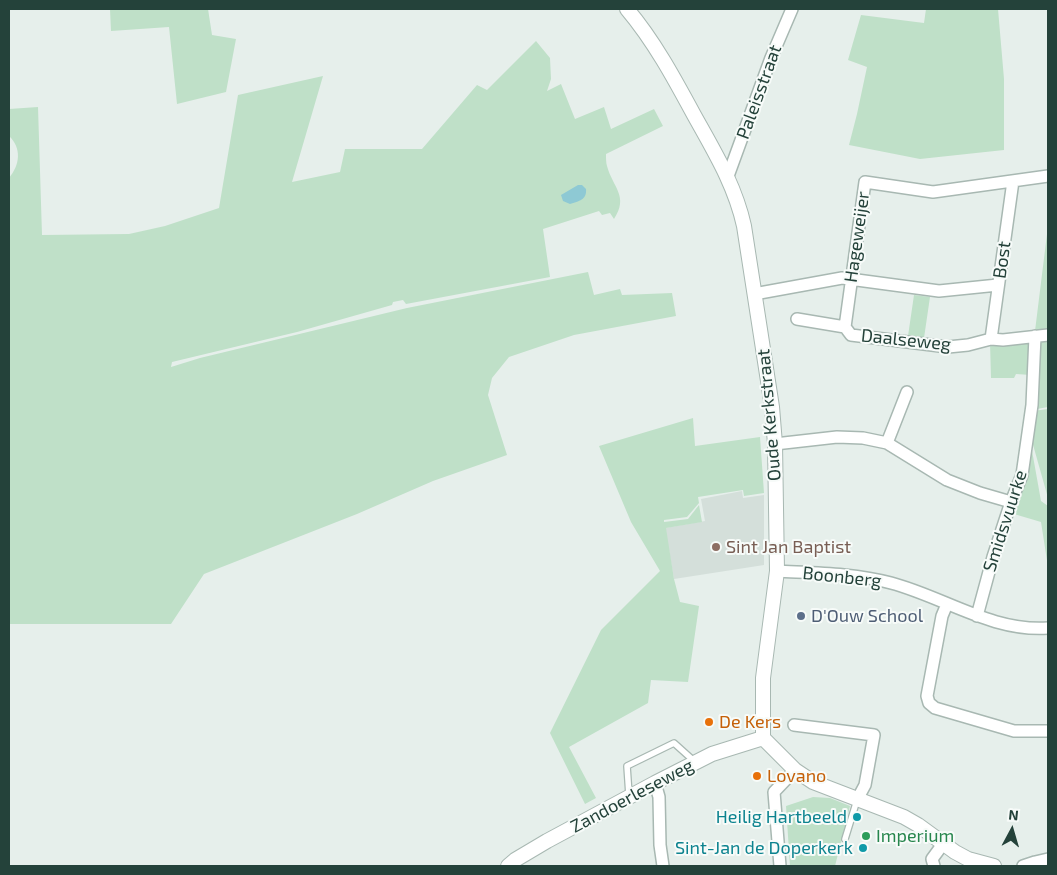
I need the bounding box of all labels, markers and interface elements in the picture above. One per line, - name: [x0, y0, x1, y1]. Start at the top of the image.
- street label: Paleisstraat: [732, 42, 786, 142]
- street label: Hageweijer: [840, 190, 874, 284]
- street label: Bost: [989, 240, 1015, 280]
- street label: Daalseweg: [860, 325, 952, 355]
- street label: Oude Kerkstraat: [752, 348, 786, 482]
- street label: Smidsvuurke: [978, 467, 1032, 575]
- place label: Sint Jan Baptist: [726, 536, 851, 558]
- marker: Sint Jan Baptist: [710, 541, 722, 553]
- street label: Boonberg: [801, 562, 883, 592]
- place label: D'Ouw School: [811, 605, 923, 627]
- marker: D'Ouw School: [795, 610, 807, 622]
- place label: De Kers: [719, 711, 781, 733]
- marker: De Kers: [703, 716, 715, 728]
- street label: Zandoerleseweg: [567, 754, 697, 838]
- place label: Lovano: [767, 765, 826, 787]
- marker: Lovano: [751, 770, 763, 782]
- north arrow: [987, 805, 1037, 855]
- place label: Heilig Hartbeeld: [716, 806, 847, 828]
- text: N: [1008, 806, 1020, 824]
- marker: Heilig Hartbeeld: [851, 811, 863, 823]
- place label: Imperium: [876, 825, 954, 847]
- marker: Imperium: [860, 830, 872, 842]
- place label: Sint-Jan de Doperkerk: [675, 837, 853, 859]
- marker: Sint-Jan de Doperkerk: [857, 842, 869, 854]

